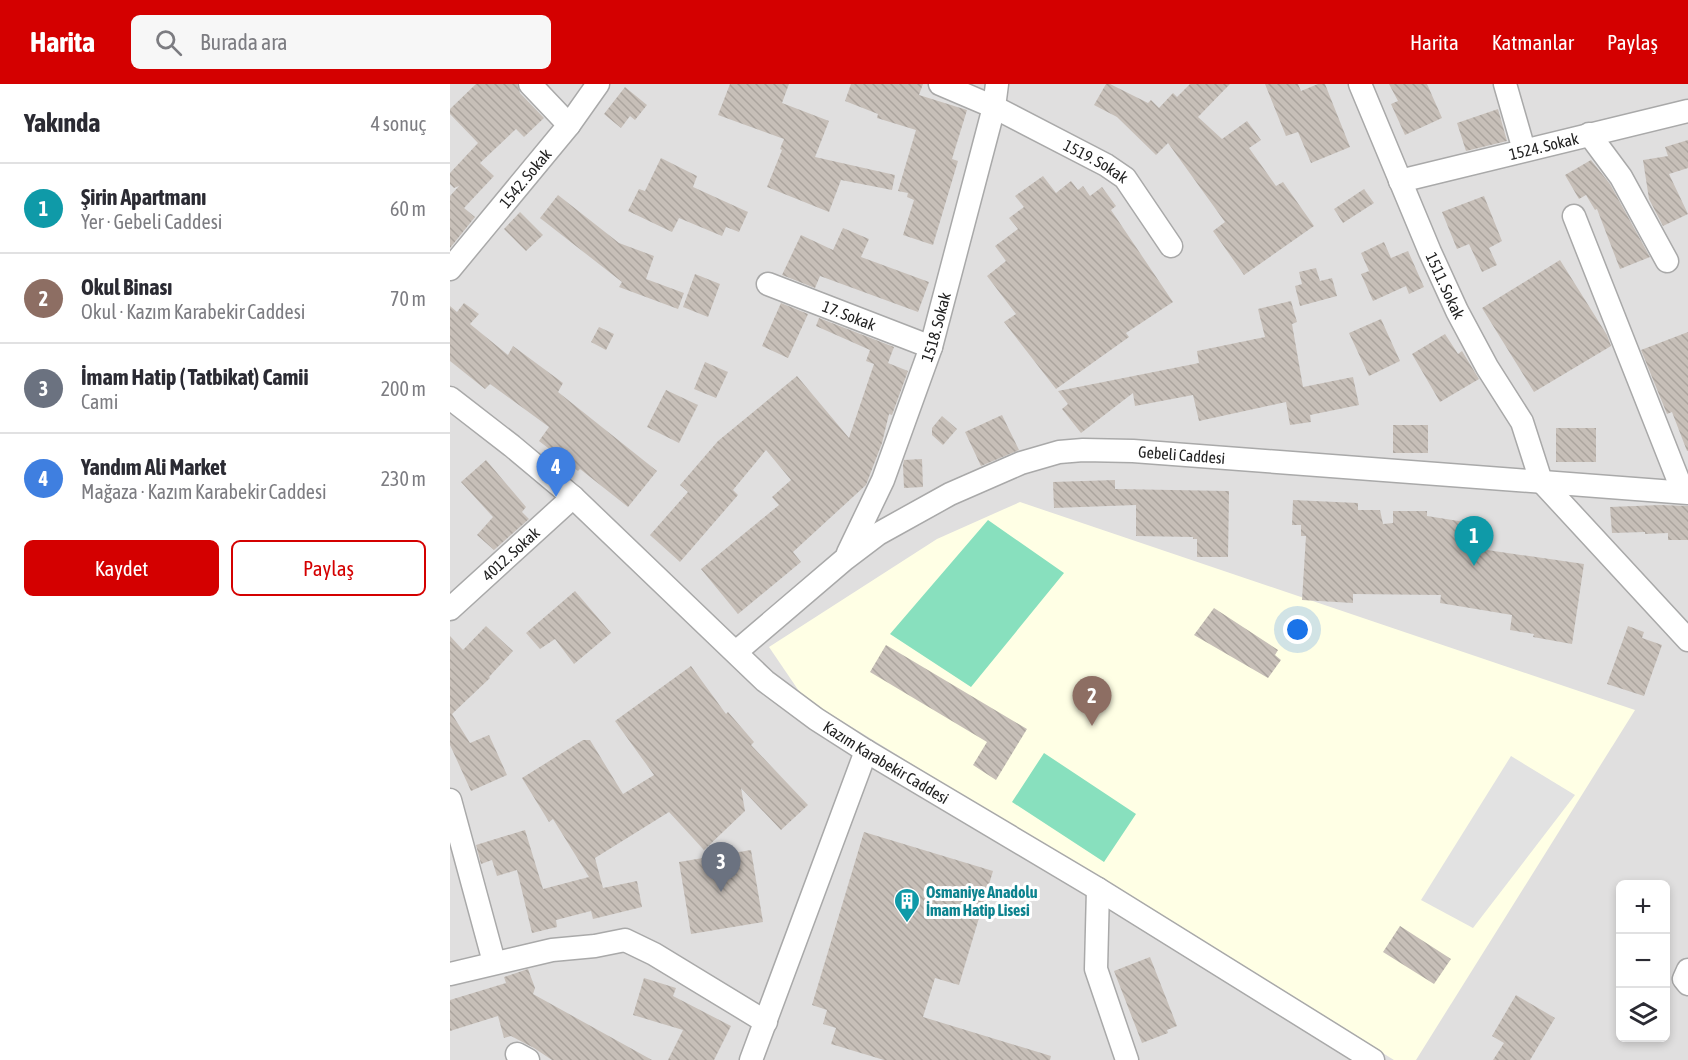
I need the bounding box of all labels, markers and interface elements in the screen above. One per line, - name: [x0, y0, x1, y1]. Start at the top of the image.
- search box: [131, 15, 551, 69]
- text: Harita: [30, 26, 95, 58]
- icon: search: [152, 26, 185, 59]
- text: Burada ara: [200, 29, 288, 55]
- text: Harita: [1410, 30, 1459, 54]
- text: Katmanlar: [1492, 30, 1574, 54]
- text: Paylaş: [1607, 30, 1658, 54]
- text: Yakında: [24, 108, 100, 138]
- text: 4 sonuç: [371, 112, 426, 135]
- street label: 1524. Sokak: [1507, 129, 1580, 163]
- street label: 1519. Sokak: [1061, 136, 1131, 186]
- street label: 1542. Sokak: [496, 145, 555, 211]
- text: Şirin Apartmanı: [81, 184, 206, 210]
- text: 1: [39, 197, 48, 220]
- text: 60 m: [390, 197, 426, 220]
- text: Yer · Gebeli Caddesi: [81, 210, 222, 233]
- street label: 1511. Sokak: [1422, 250, 1469, 322]
- text: Okul Binası: [81, 274, 172, 300]
- text: 2: [39, 287, 48, 310]
- text: 70 m: [390, 287, 426, 310]
- street label: 1518. Sokak: [917, 290, 954, 364]
- street label: 17. Sokak: [820, 297, 878, 334]
- text: Okul · Kazım Karabekir Caddesi: [81, 300, 305, 323]
- text: İmam Hatip ( Tatbikat) Camii: [81, 364, 308, 390]
- text: 3: [39, 377, 48, 400]
- text: 200 m: [381, 377, 426, 400]
- text: Cami: [81, 390, 118, 413]
- street label: Gebeli Caddesi: [1138, 442, 1226, 467]
- pin: 4: [536, 448, 576, 497]
- text: Yandım Ali Market: [81, 454, 226, 480]
- text: 4: [39, 467, 48, 490]
- text: 230 m: [381, 467, 426, 490]
- text: Mağaza · Kazım Karabekir Caddesi: [81, 480, 327, 503]
- pin: 1: [1454, 516, 1494, 566]
- street label: 4012. Sokak: [478, 523, 543, 584]
- button: Kaydet: [24, 540, 219, 596]
- button: Paylaş: [231, 540, 426, 596]
- your location: [1283, 615, 1312, 644]
- pin: 2: [1072, 676, 1112, 726]
- street label: Kazım Karabekir Caddesi: [820, 717, 952, 807]
- pin: 3: [702, 842, 740, 892]
- map controls: [1616, 880, 1670, 1042]
- button: +: [1616, 880, 1670, 934]
- place label: Osmaniye Anadolu İmam Hatip Lisesi: [926, 883, 1038, 919]
- building icon: Osmaniye Anadolu İmam Hatip Lisesi: [892, 886, 922, 924]
- button: −: [1616, 934, 1670, 988]
- button: layers: [1616, 988, 1670, 1042]

